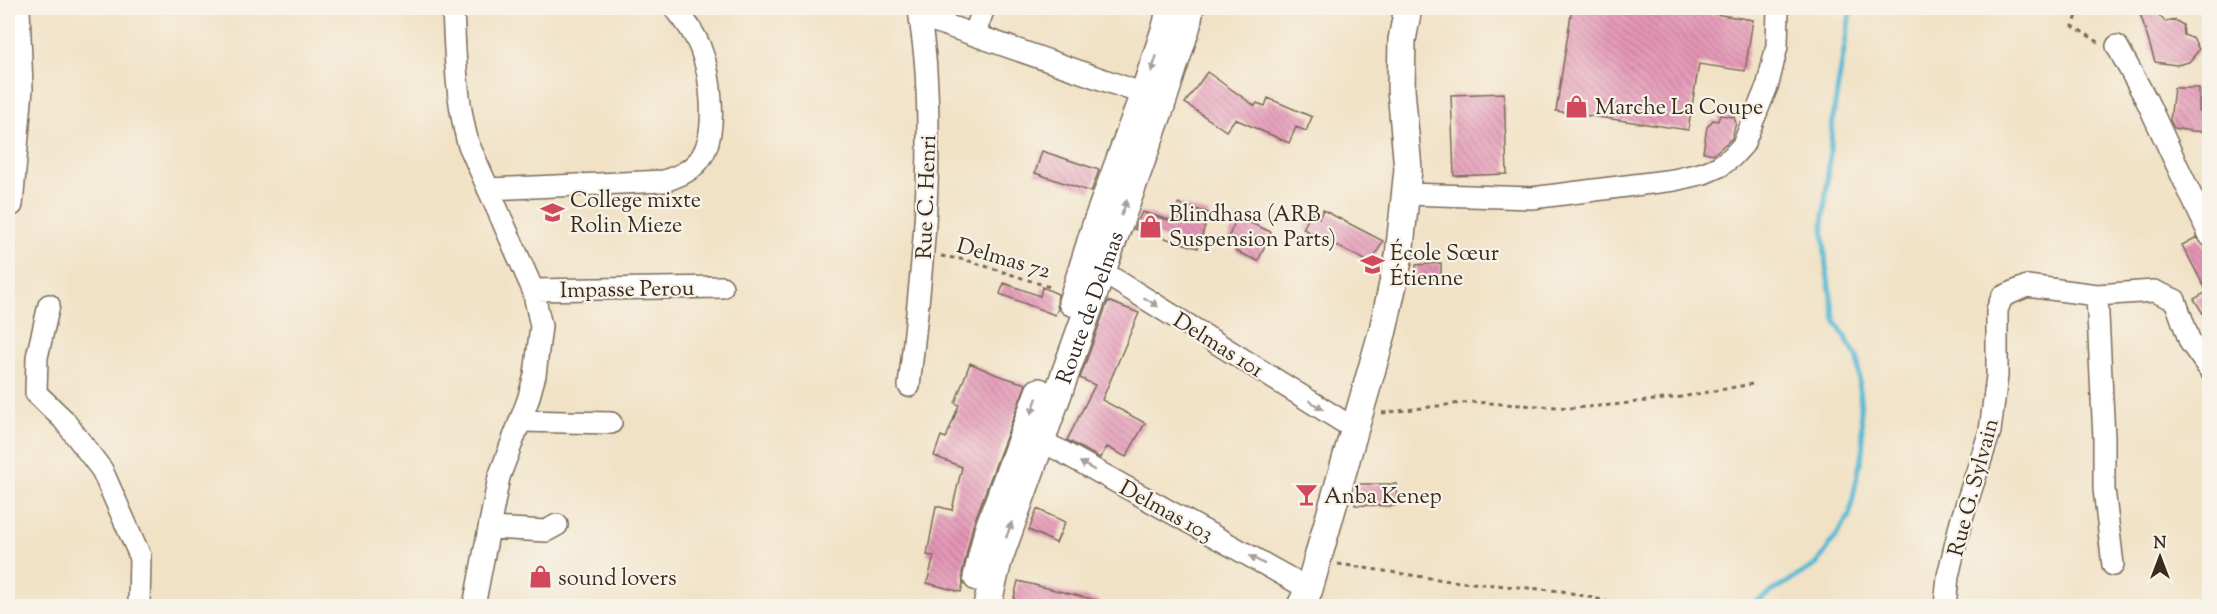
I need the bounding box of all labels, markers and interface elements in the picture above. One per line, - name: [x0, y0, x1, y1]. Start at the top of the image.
- one-way arrow: [1148, 55, 1158, 73]
- shop icon: Marche La Coupe: [1564, 93, 1590, 119]
- place label: Marche La Coupe: [1595, 93, 1763, 125]
- street label: Rue C. Henri: [910, 134, 946, 260]
- place label: College mixte Rolin Mieze: [570, 186, 701, 243]
- school or university icon: College mixte Rolin Mieze: [539, 199, 565, 225]
- one-way arrow: [1119, 199, 1129, 217]
- place label: Blindhasa (ARB Suspension Parts): [1169, 200, 1336, 257]
- shop icon: Blindhasa (ARB Suspension Parts): [1138, 213, 1164, 239]
- street label: Route de Delmas: [1050, 227, 1134, 389]
- street label: Delmas 72: [952, 231, 1054, 289]
- place label: École Sœur Étienne: [1390, 238, 1499, 296]
- school or university icon: École Sœur Étienne: [1359, 252, 1385, 278]
- street label: Impasse Perou: [560, 274, 695, 308]
- one-way arrow: [1142, 296, 1159, 307]
- street label: Delmas 101: [1166, 306, 1269, 387]
- one-way arrow: [1028, 397, 1038, 415]
- one-way arrow: [1308, 400, 1324, 411]
- street label: Rue G. Sylvain: [1941, 415, 2009, 560]
- one-way arrow: [1078, 461, 1095, 471]
- street label: Delmas 103: [1113, 474, 1218, 552]
- bar icon: Anba Kenep: [1293, 482, 1319, 508]
- place label: Anba Kenep: [1324, 482, 1442, 514]
- one-way arrow: [1005, 521, 1015, 539]
- north arrow: [2130, 527, 2190, 587]
- text: N: [2154, 533, 2167, 556]
- one-way arrow: [1249, 555, 1266, 565]
- shop icon: sound lovers: [527, 564, 553, 590]
- place label: sound lovers: [558, 564, 677, 596]

